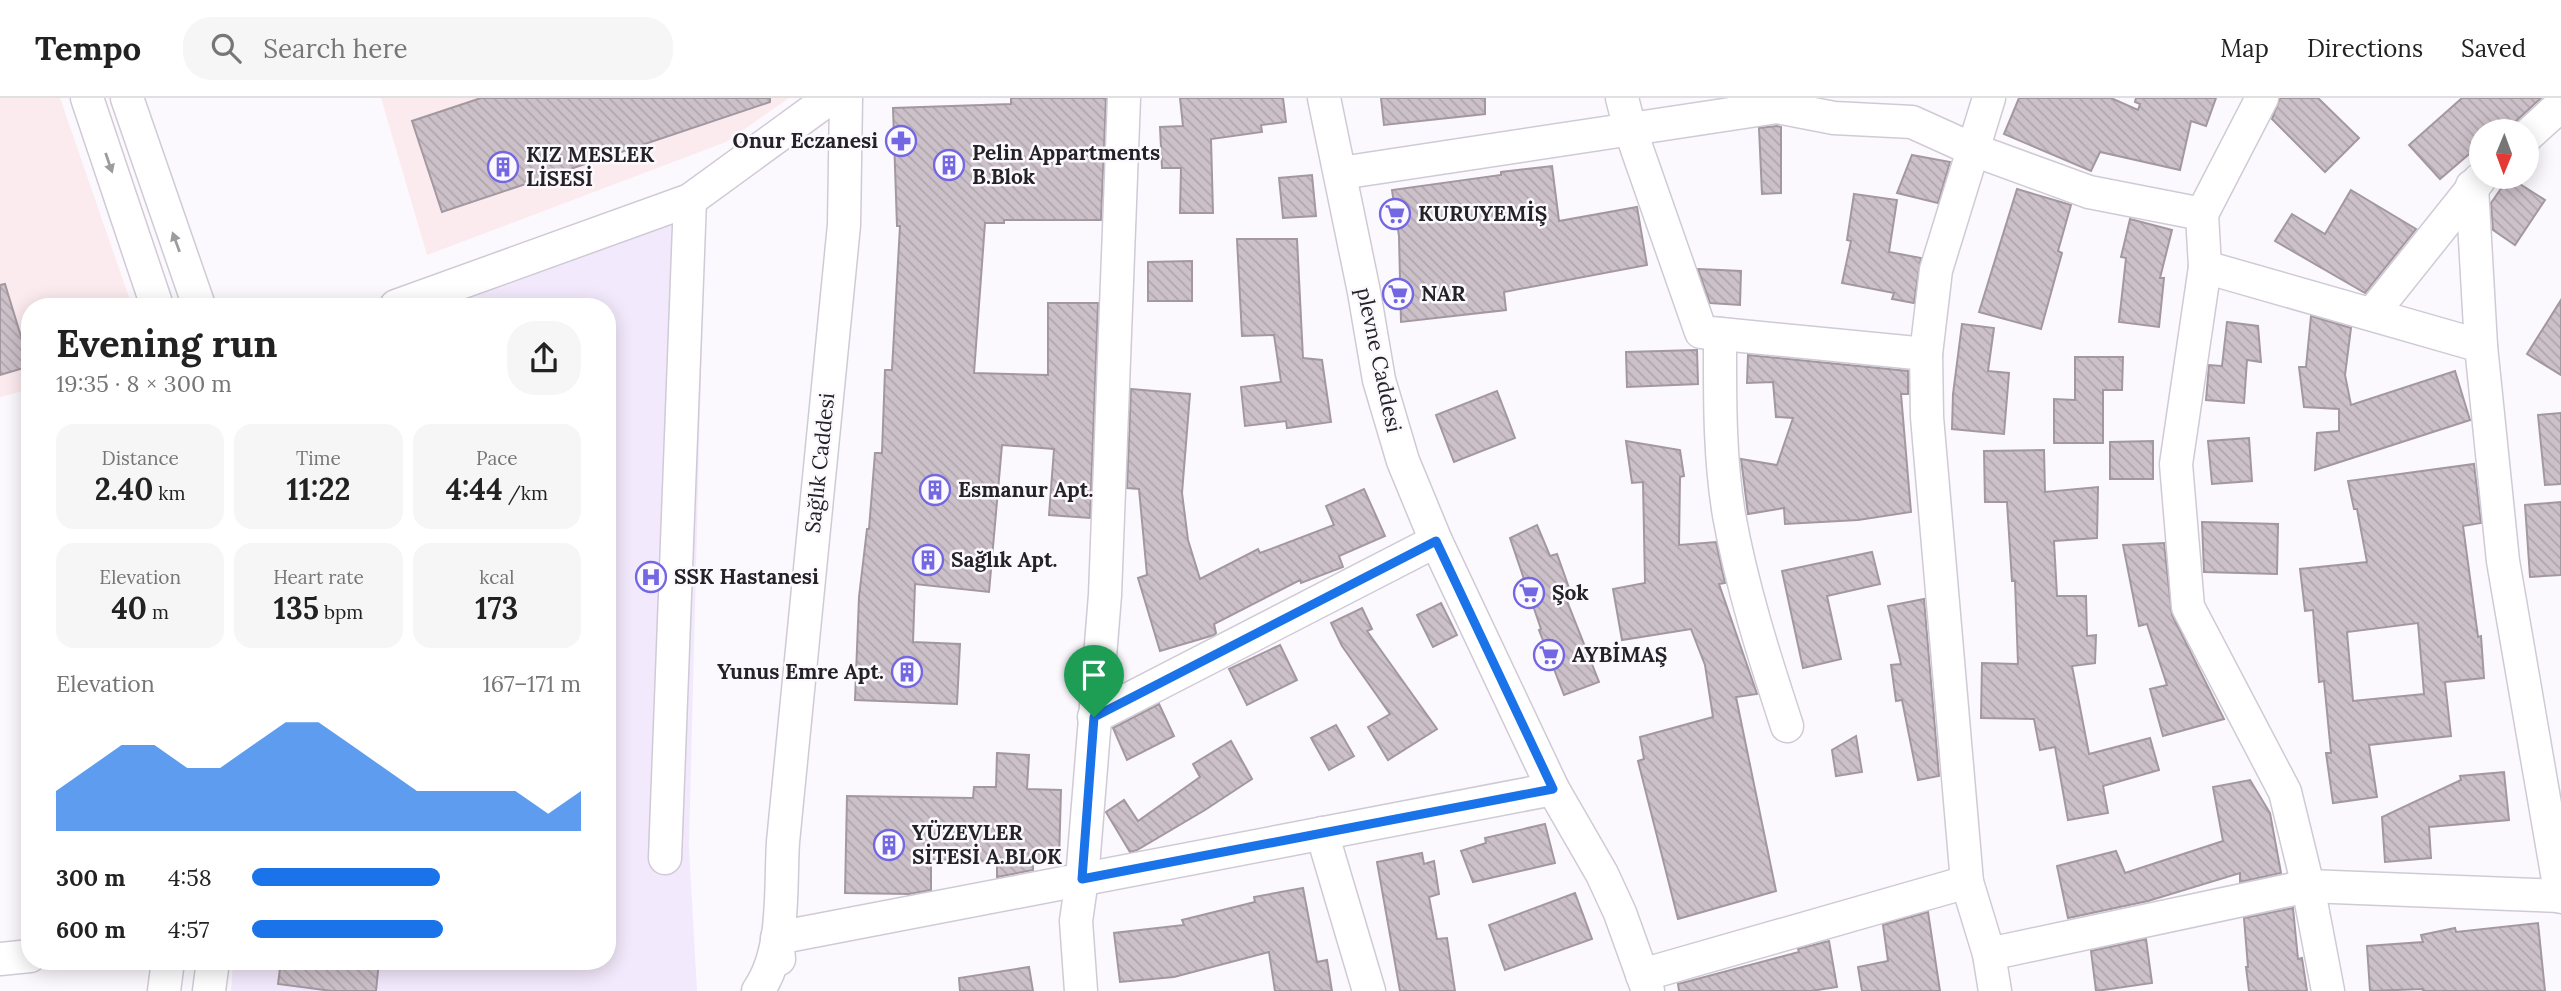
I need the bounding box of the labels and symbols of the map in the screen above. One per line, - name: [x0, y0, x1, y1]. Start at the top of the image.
- north arrow: [2469, 119, 2539, 189]
- pharmacy icon: Onur Eczanesi: [884, 124, 918, 158]
- place label: Onur Eczanesi: [733, 127, 878, 154]
- place label: Pelin Appartments B.Blok: [972, 139, 1160, 190]
- place label: KIZ MESLEK LİSESİ: [526, 141, 654, 192]
- building icon: Pelin Appartments B.Blok: [932, 148, 966, 182]
- building icon: KIZ MESLEK LİSESİ: [486, 150, 520, 184]
- one-way arrow: [104, 152, 114, 173]
- supermarket icon: KURUYEMİŞ: [1378, 197, 1412, 231]
- place label: KURUYEMİŞ: [1418, 200, 1547, 227]
- one-way arrow: [170, 231, 181, 252]
- supermarket icon: NAR: [1381, 277, 1415, 311]
- place label: NAR: [1421, 280, 1466, 307]
- street label: plevne Caddesi: [1351, 285, 1408, 435]
- street label: Sağlık Caddesi: [799, 391, 840, 534]
- building icon: Esmanur Apt.: [918, 473, 952, 507]
- place label: Esmanur Apt.: [958, 476, 1093, 503]
- building icon: Sağlık Apt.: [911, 543, 945, 577]
- place label: Sağlık Apt.: [951, 546, 1057, 573]
- hospital icon: SSK Hastanesi: [634, 560, 668, 594]
- place label: SSK Hastanesi: [674, 563, 819, 590]
- supermarket icon: Şok: [1512, 576, 1546, 610]
- place label: Şok: [1552, 579, 1589, 606]
- supermarket icon: AYBİMAŞ: [1532, 638, 1566, 672]
- place label: AYBİMAŞ: [1572, 641, 1667, 668]
- pin: [1064, 645, 1124, 717]
- building icon: Yunus Emre Apt.: [890, 655, 924, 689]
- place label: Yunus Emre Apt.: [717, 658, 884, 685]
- place label: YÜZEVLER SİTESİ A.BLOK: [912, 819, 1062, 870]
- building icon: YÜZEVLER SİTESİ A.BLOK: [872, 828, 906, 862]

